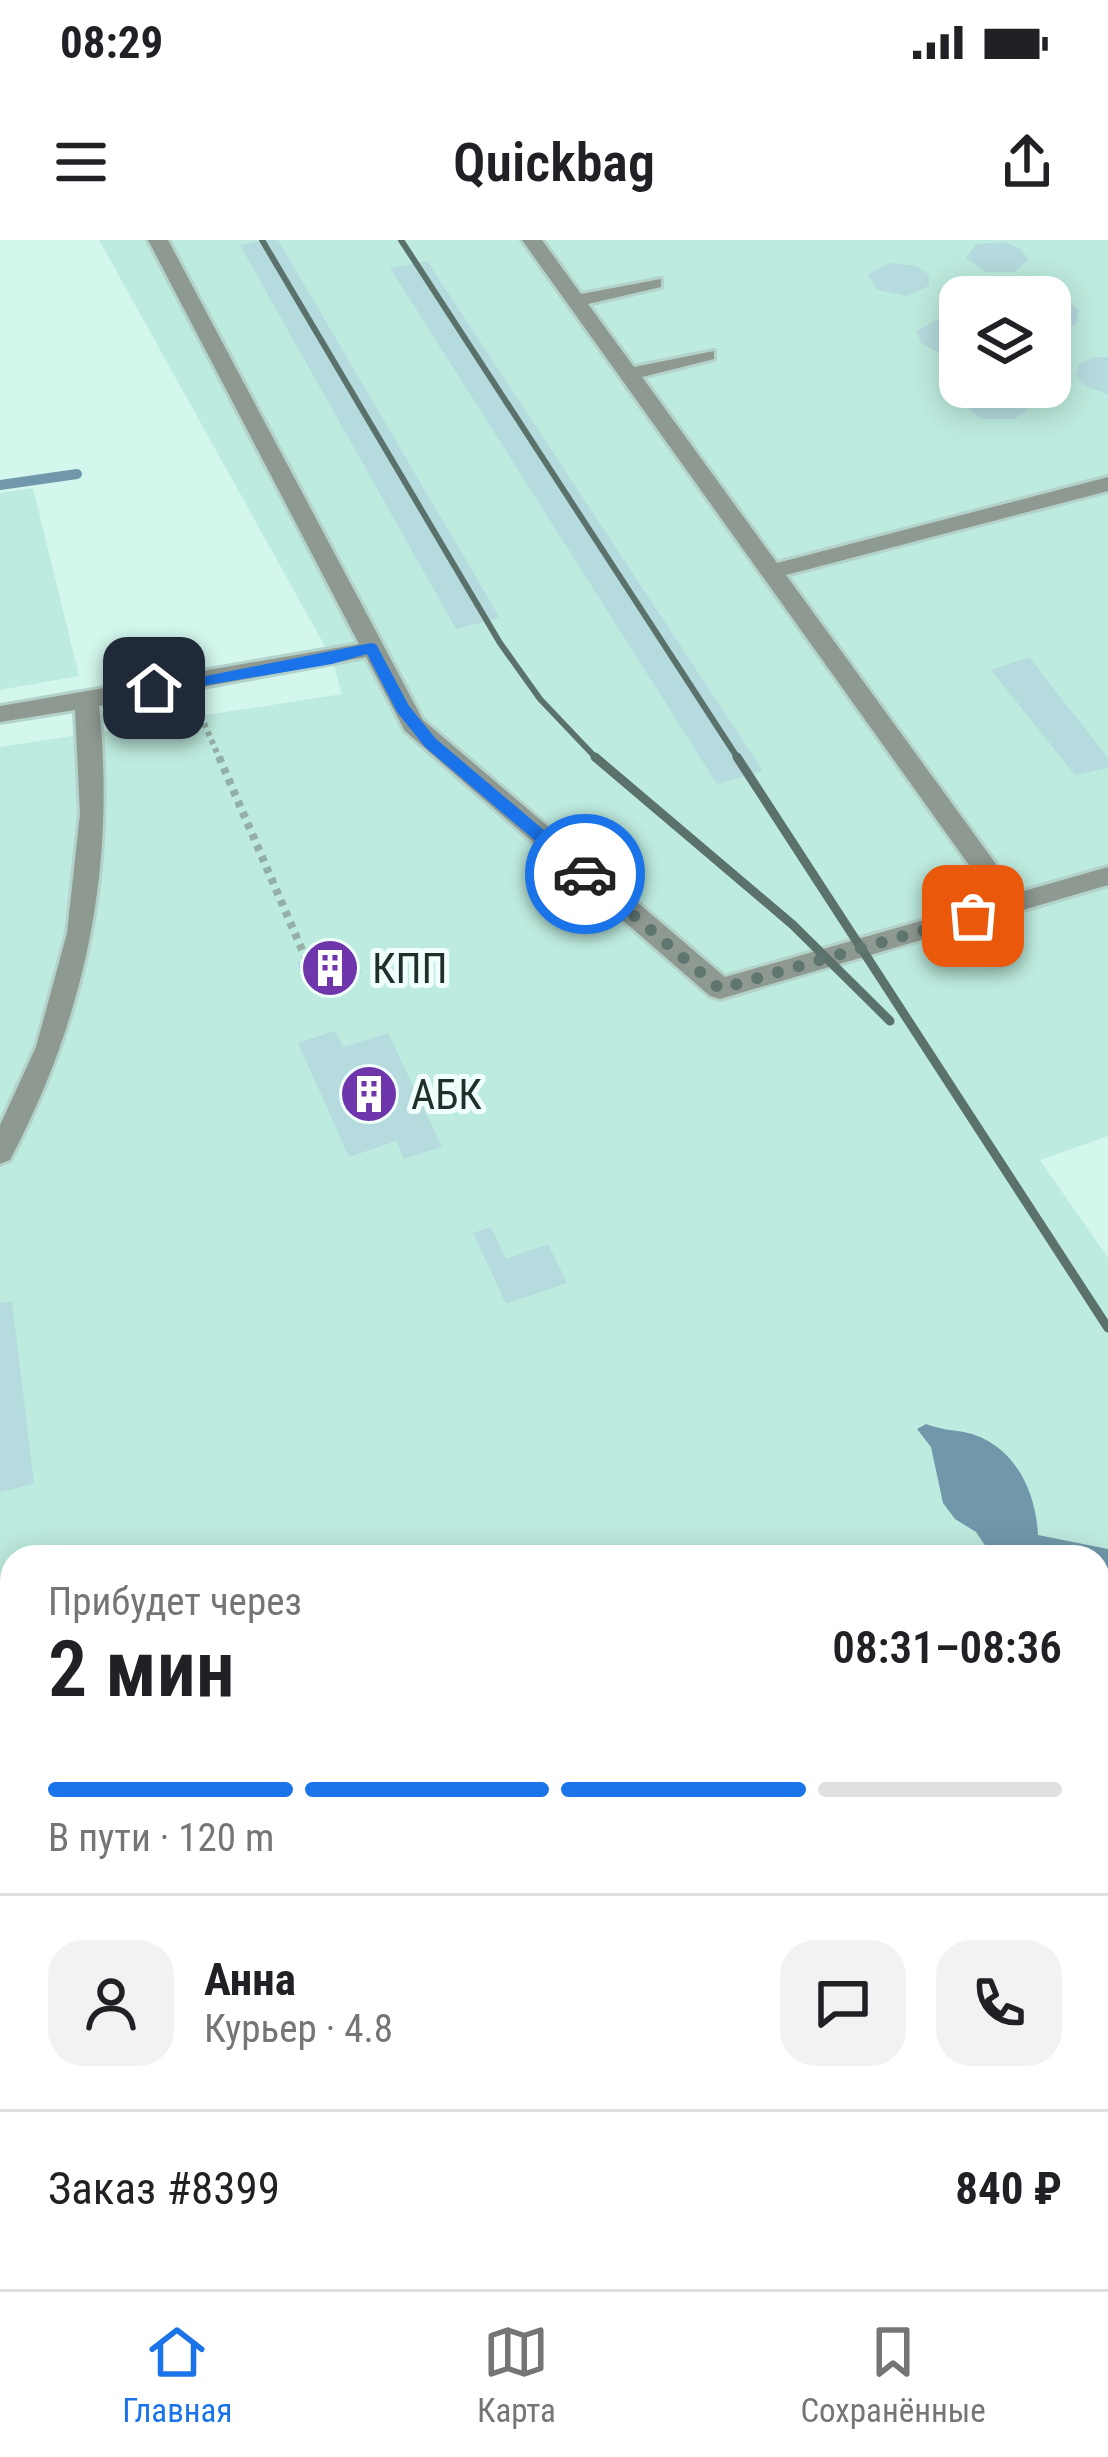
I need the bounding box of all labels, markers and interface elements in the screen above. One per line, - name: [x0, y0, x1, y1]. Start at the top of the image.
- text: 08:29: [60, 16, 163, 69]
- icon: menu: [48, 129, 114, 195]
- icon: share: [994, 129, 1060, 195]
- text: Quickbag: [453, 131, 655, 194]
- map controls: [939, 276, 1071, 408]
- button: layers: [939, 276, 1071, 408]
- pin: [103, 637, 205, 739]
- icon: home: [121, 655, 187, 721]
- courier: [525, 814, 645, 934]
- icon: car: [552, 841, 618, 907]
- pin: [922, 865, 1024, 967]
- icon: bag: [940, 883, 1006, 949]
- building icon: КПП: [299, 937, 361, 999]
- place label: КПП: [372, 944, 448, 993]
- building icon: АБК: [338, 1063, 400, 1125]
- place label: АБК: [411, 1070, 482, 1119]
- text: Прибудет через: [48, 1579, 302, 1625]
- text: 08:31–08:36: [832, 1621, 1062, 1674]
- text: 2 мин: [48, 1624, 235, 1715]
- text: В пути · 120 m: [48, 1815, 274, 1861]
- button: person: [48, 1940, 174, 2066]
- button: chat: [780, 1940, 906, 2066]
- button: phone: [936, 1940, 1062, 2066]
- text: Анна: [204, 1953, 296, 2006]
- text: Курьер · 4.8: [204, 2006, 393, 2052]
- text: Заказ #8399: [48, 2162, 280, 2215]
- text: 840 ₽: [955, 2162, 1062, 2215]
- tab: Главная: [122, 2319, 232, 2430]
- tab: Карта: [477, 2319, 556, 2430]
- tab: Сохранённые: [800, 2319, 986, 2430]

